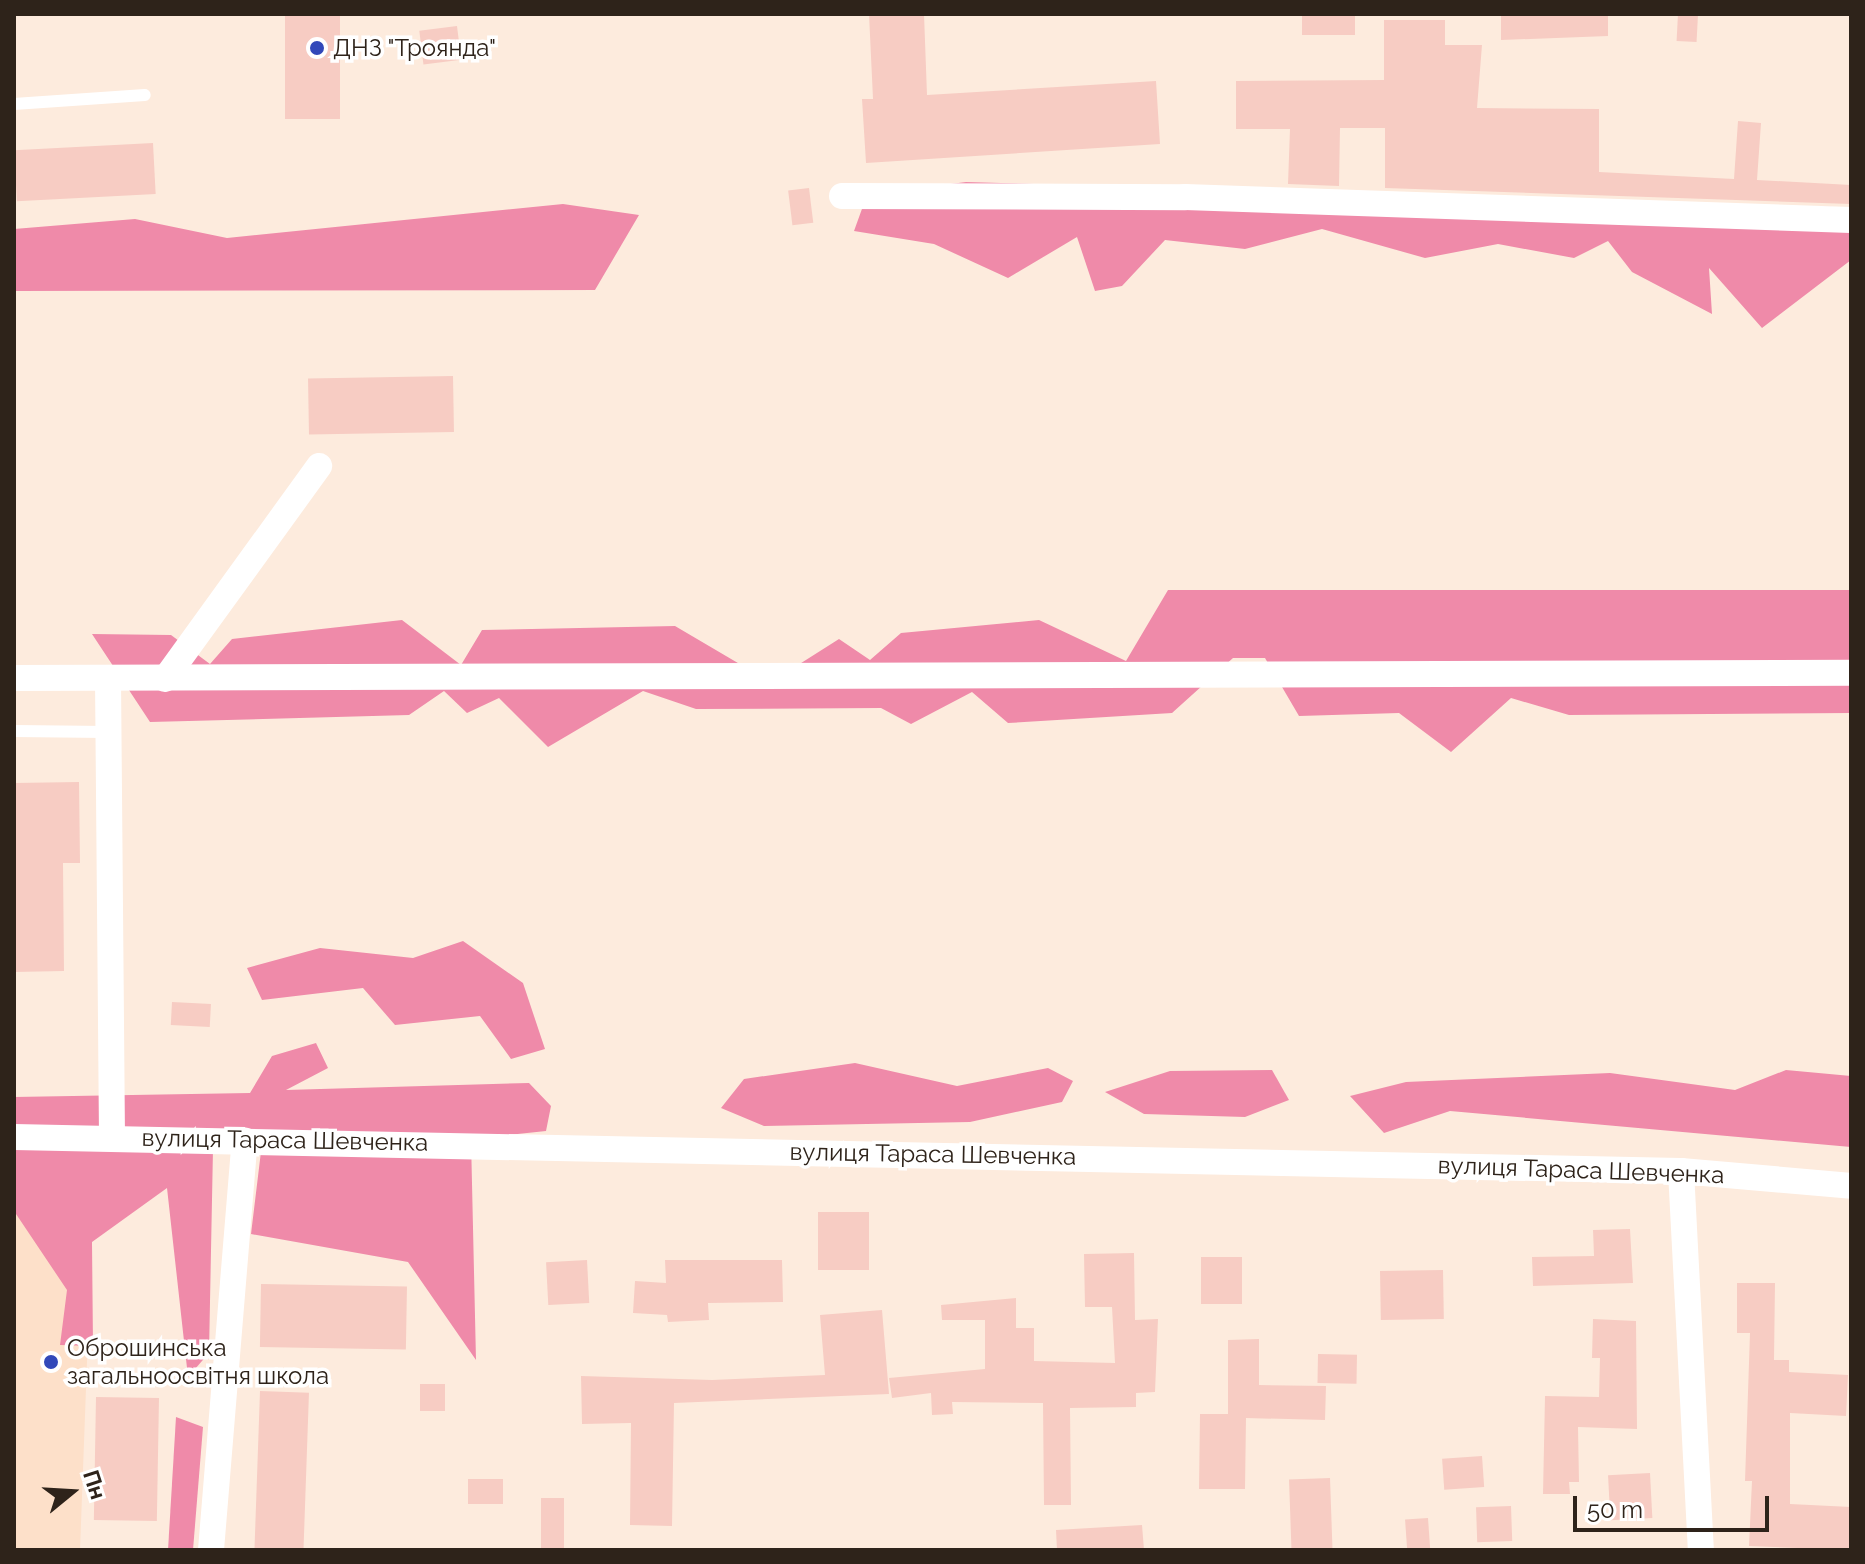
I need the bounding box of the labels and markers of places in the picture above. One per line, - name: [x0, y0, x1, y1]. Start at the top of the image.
- place label: ДНЗ "Троянда": [333, 34, 497, 62]
- marker: ДНЗ "Троянда": [308, 39, 326, 57]
- place label: Оброшинська загальноосвітня школа: [67, 1334, 329, 1390]
- marker: Оброшинська загальноосвітня школа: [42, 1353, 60, 1371]

